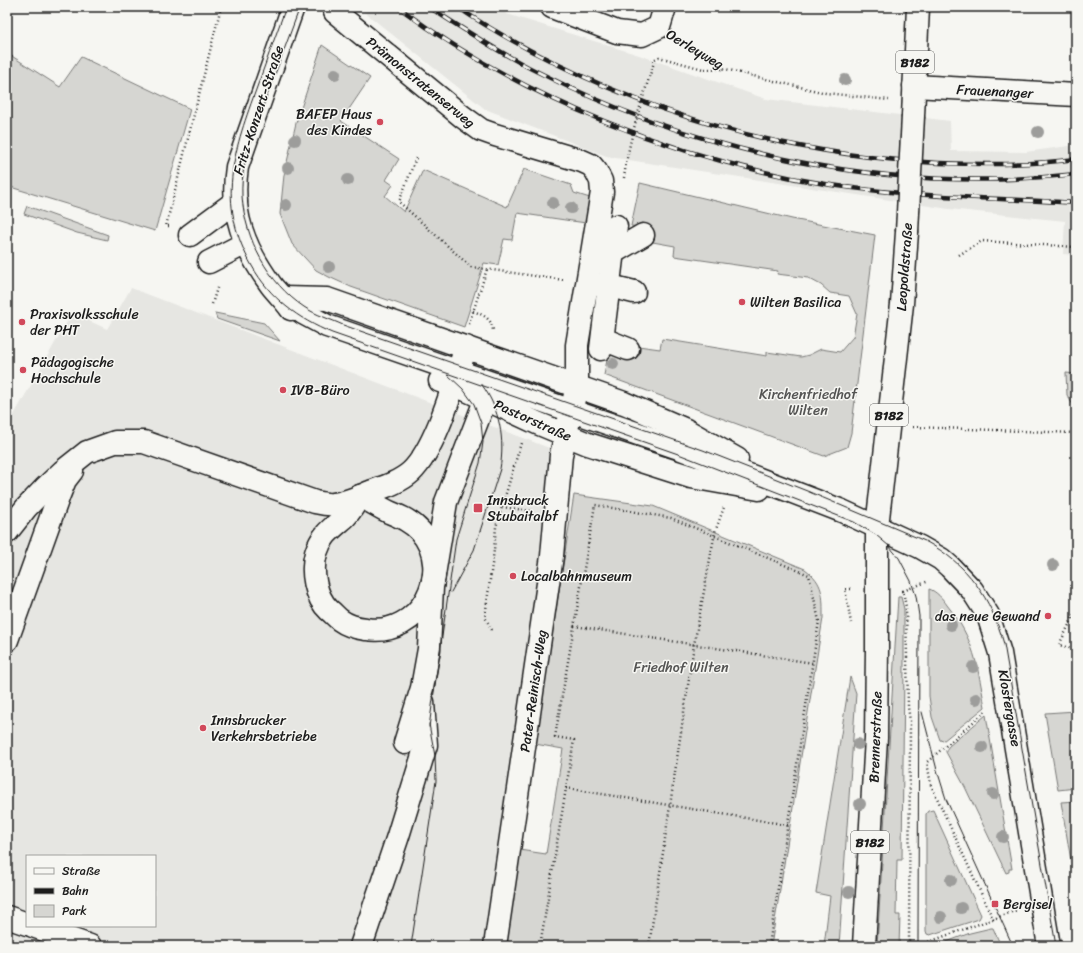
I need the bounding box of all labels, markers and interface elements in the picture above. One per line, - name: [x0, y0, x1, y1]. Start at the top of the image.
- street label: Oerleyweg: [661, 22, 729, 77]
- street label: Prämonstratenserweg: [360, 30, 481, 135]
- street label: Fritz-Konzert-Straße: [226, 42, 291, 178]
- road number: B182: [896, 51, 934, 73]
- street label: Frauenanger: [956, 77, 1035, 106]
- place label: BAFEP Haus des Kindes: [296, 102, 373, 143]
- marker: BAFEP Haus des Kindes: [375, 117, 385, 127]
- street label: Leopoldstraße: [889, 222, 920, 312]
- place label: Wilten Basilica: [750, 290, 841, 315]
- marker: Wilten Basilica: [737, 297, 747, 307]
- place label: Praxisvolksschule der PHT: [30, 302, 139, 343]
- marker: Praxisvolksschule der PHT: [17, 317, 27, 327]
- place label: Pädagogische Hochschule: [31, 350, 114, 391]
- marker: Pädagogische Hochschule: [18, 365, 28, 375]
- place label: IVB-Büro: [290, 378, 350, 403]
- park label: Kirchenfriedhof Wilten: [759, 382, 859, 423]
- marker: IVB-Büro: [278, 385, 288, 395]
- street label: Pastorstraße: [490, 392, 576, 449]
- road number: B182: [870, 404, 908, 426]
- place label: Innsbruck Stubaitalbf: [486, 488, 560, 529]
- marker: Innsbruck Stubaitalbf: [472, 502, 484, 514]
- place label: Localbahnmuseum: [521, 564, 632, 589]
- marker: Localbahnmuseum: [508, 571, 518, 581]
- place label: das neue Gewand: [935, 604, 1042, 629]
- marker: das neue Gewand: [1043, 611, 1053, 621]
- street label: Pater-Reinisch-Weg: [513, 628, 554, 754]
- park label: Friedhof Wilten: [634, 655, 729, 680]
- street label: Klostergasse: [990, 667, 1029, 749]
- street label: Brennerstraße: [861, 691, 890, 783]
- place label: Innsbrucker Verkehrsbetriebe: [210, 708, 317, 749]
- marker: Innsbrucker Verkehrsbetriebe: [198, 723, 208, 733]
- road number: B182: [851, 831, 889, 853]
- legend: [26, 855, 156, 927]
- text: Straße: [62, 860, 100, 882]
- text: Bahn: [62, 880, 89, 902]
- place label: Bergisel: [1003, 892, 1053, 917]
- marker: Bergisel: [990, 899, 1000, 909]
- text: Park: [62, 900, 87, 922]

